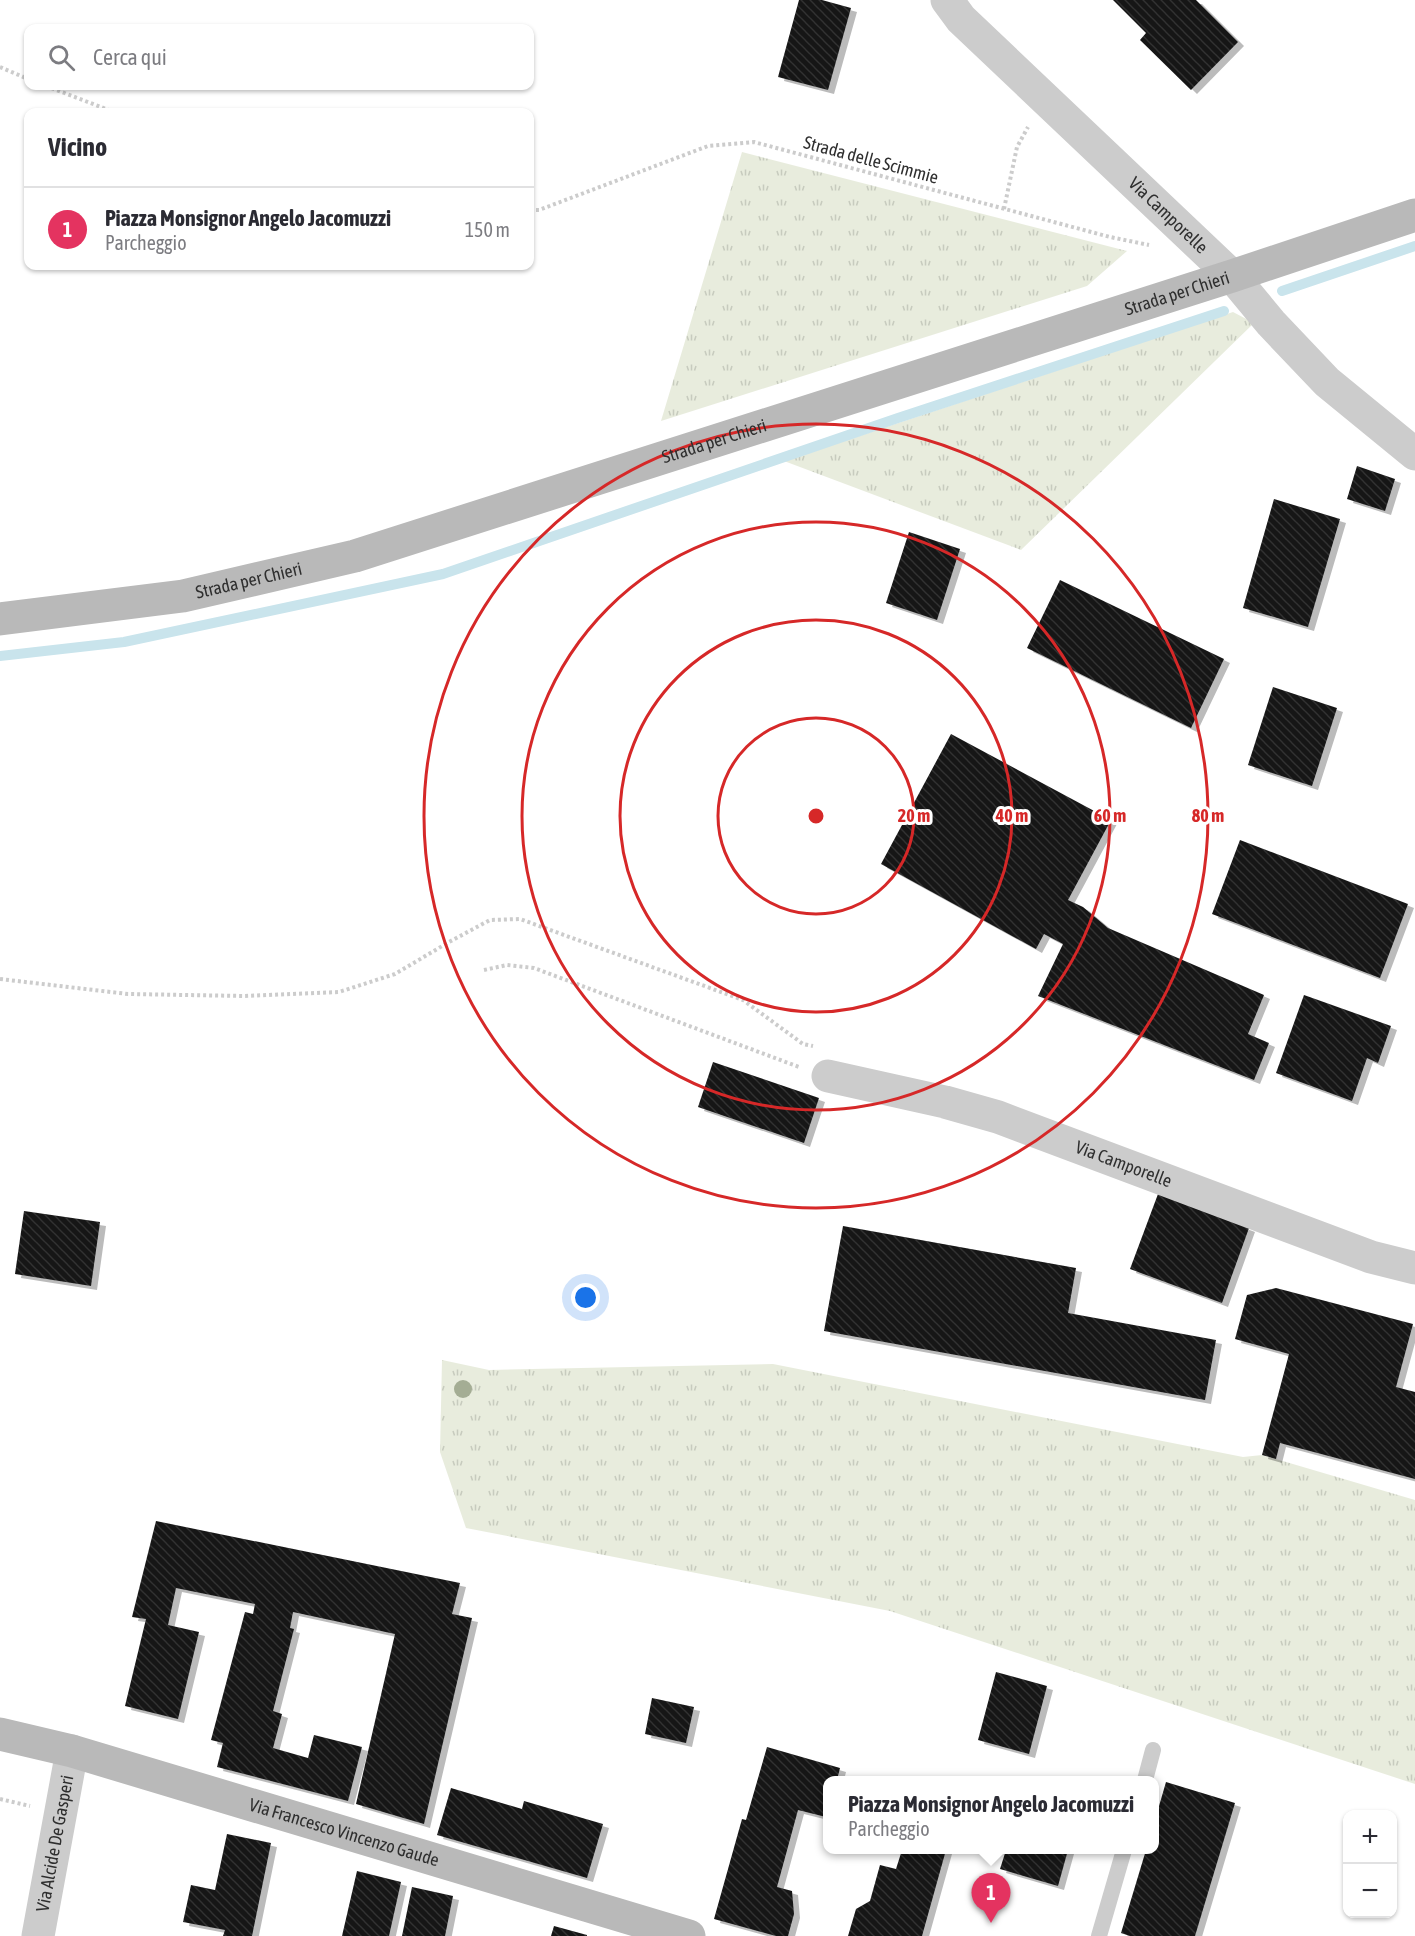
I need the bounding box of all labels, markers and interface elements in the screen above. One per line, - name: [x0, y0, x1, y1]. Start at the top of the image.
- search box: [24, 24, 534, 90]
- icon: search: [45, 41, 78, 74]
- text: Cerca qui: [93, 44, 167, 70]
- street label: Strada delle Scimmie: [801, 131, 941, 188]
- text: Vicino: [48, 132, 107, 162]
- street label: Via Camporelle: [1124, 173, 1212, 258]
- text: Piazza Monsignor Angelo Jacomuzzi: [105, 205, 391, 231]
- text: 1: [63, 218, 72, 241]
- text: 150 m: [465, 218, 510, 241]
- text: Parcheggio: [105, 231, 187, 254]
- street label: Strada per Chieri: [1122, 267, 1232, 320]
- street label: Strada per Chieri: [659, 414, 769, 467]
- street label: Strada per Chieri: [193, 558, 304, 603]
- text: 20 m: [898, 805, 930, 826]
- text: 40 m: [995, 805, 1028, 826]
- text: 60 m: [1094, 805, 1126, 826]
- text: 80 m: [1192, 805, 1224, 826]
- centre of rings: [806, 806, 826, 826]
- street label: Via Camporelle: [1073, 1136, 1175, 1191]
- your location: [571, 1283, 600, 1312]
- street label: Via Alcide De Gasperi: [32, 1773, 77, 1913]
- popup: [823, 1776, 1159, 1854]
- text: Piazza Monsignor Angelo Jacomuzzi: [848, 1791, 1134, 1817]
- street label: Via Francesco Vincenzo Gaude: [247, 1794, 442, 1871]
- map controls: [1343, 1810, 1397, 1918]
- button: +: [1343, 1810, 1397, 1864]
- text: Parcheggio: [848, 1817, 930, 1840]
- button: −: [1343, 1864, 1397, 1918]
- pin: 1: [972, 1874, 1010, 1923]

